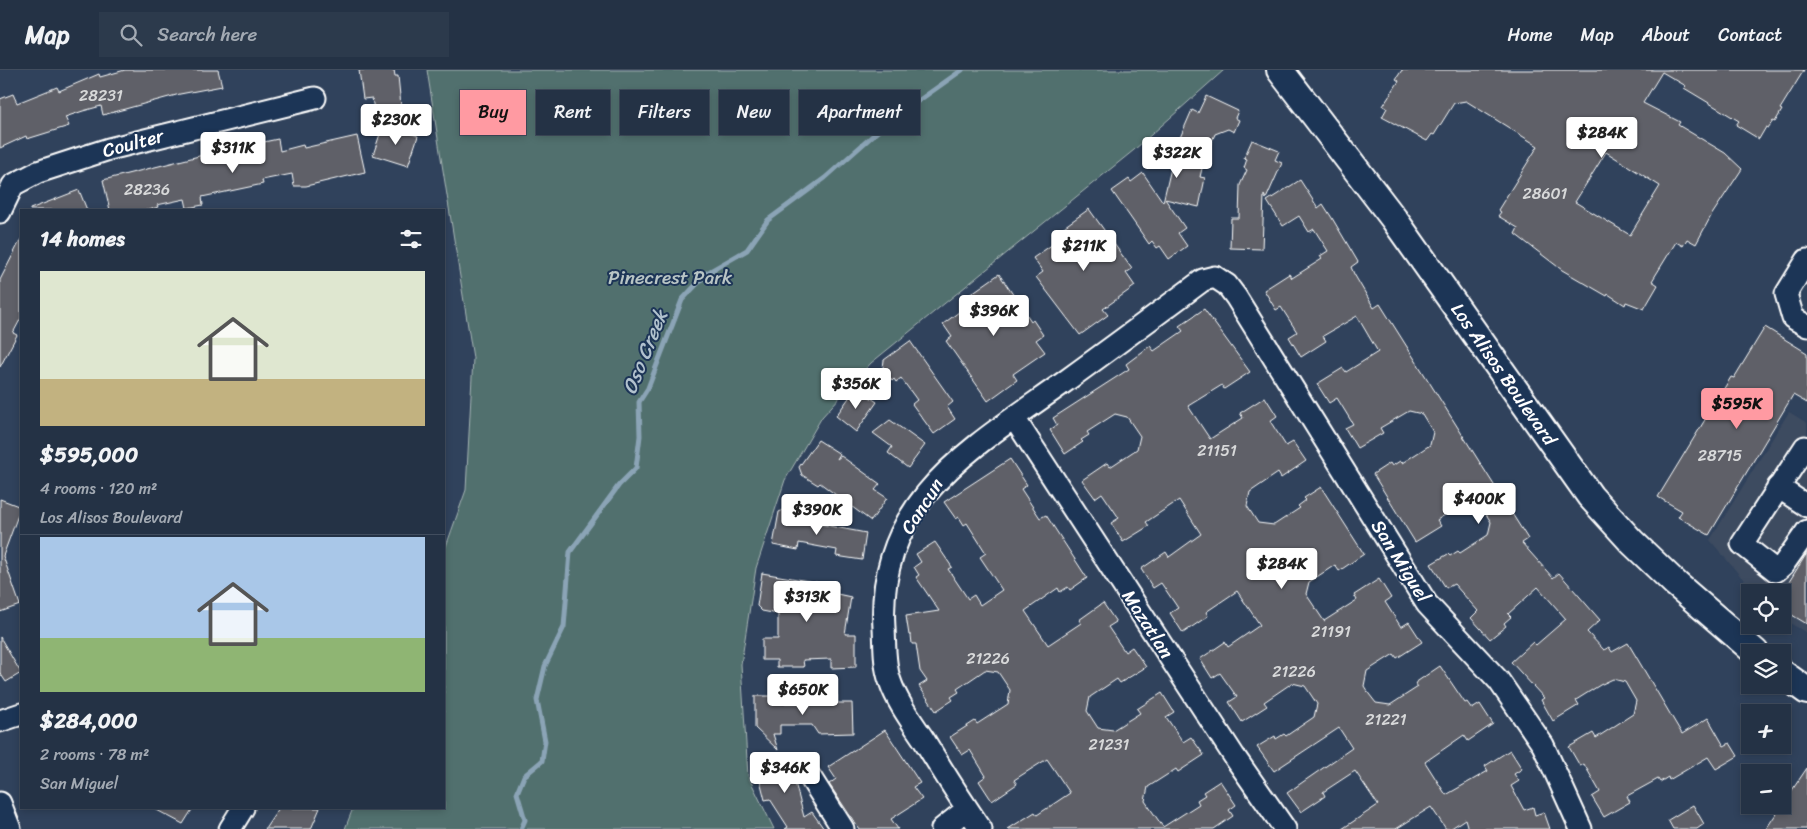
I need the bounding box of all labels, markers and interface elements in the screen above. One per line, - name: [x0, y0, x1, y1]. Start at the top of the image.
- search box: [99, 12, 449, 57]
- text: Map: [25, 14, 69, 56]
- text: Search here: [157, 18, 257, 51]
- text: Home: [1508, 19, 1553, 51]
- text: Map: [1581, 19, 1614, 51]
- text: About: [1642, 19, 1690, 51]
- text: Contact: [1718, 19, 1782, 51]
- icon: search: [117, 21, 145, 49]
- house number: 28231: [79, 81, 123, 110]
- chip: Buy: [460, 90, 526, 135]
- chip: Rent: [536, 90, 610, 135]
- chip: Filters: [620, 90, 709, 135]
- chip: New: [719, 90, 789, 135]
- chip: Apartment: [799, 90, 920, 135]
- pin: $230K: [361, 104, 431, 146]
- text: $230K: [372, 105, 420, 134]
- pin: $284K: [1567, 116, 1637, 159]
- text: $284K: [1577, 118, 1627, 147]
- street label: Coulter: [99, 119, 169, 167]
- pin: $311K: [198, 132, 268, 174]
- text: $311K: [211, 133, 255, 162]
- pin: $322K: [1142, 136, 1212, 179]
- text: $322K: [1153, 138, 1201, 167]
- house number: 28236: [124, 175, 170, 204]
- house number: 28601: [1523, 179, 1568, 208]
- text: 14 homes: [40, 220, 125, 258]
- icon: filters: [397, 225, 425, 253]
- pin: $211K: [1049, 230, 1119, 272]
- text: $211K: [1062, 231, 1106, 260]
- park label: Pinecrest Park: [608, 261, 733, 294]
- pin: $396K: [959, 294, 1029, 337]
- street label: Los Alisos Boulevard: [1442, 295, 1566, 453]
- text: $396K: [970, 296, 1018, 325]
- water label: Oso Creek: [612, 303, 678, 400]
- icon: home: [188, 304, 278, 394]
- pin: $356K: [821, 368, 891, 410]
- text: $356K: [832, 369, 880, 398]
- pin: $595K: [1702, 388, 1772, 430]
- text: $595K: [1712, 389, 1762, 418]
- text: $595,000: [40, 436, 138, 474]
- house number: 21151: [1197, 436, 1237, 465]
- house number: 28715: [1698, 441, 1743, 470]
- street label: Cancun: [891, 471, 953, 541]
- text: 4 rooms · 120 m²: [40, 474, 157, 503]
- pin: $400K: [1444, 482, 1514, 525]
- text: $400K: [1454, 484, 1504, 513]
- pin: $390K: [782, 494, 852, 536]
- text: $390K: [792, 495, 842, 524]
- text: Los Alisos Boulevard: [40, 503, 182, 532]
- street label: San Miguel: [1362, 513, 1440, 610]
- pin: $284K: [1247, 548, 1317, 590]
- text: $284K: [1257, 549, 1307, 578]
- icon: home: [188, 569, 278, 659]
- pin: $313K: [772, 580, 842, 623]
- text: $313K: [785, 582, 829, 611]
- street label: Mazatlan: [1113, 583, 1183, 665]
- map controls: [1741, 584, 1791, 814]
- button: locate: [1741, 584, 1791, 634]
- house number: 21191: [1311, 617, 1351, 646]
- house number: 21226: [966, 644, 1010, 673]
- button: layers: [1741, 644, 1791, 694]
- house number: 21226: [1272, 657, 1316, 686]
- pin: $650K: [768, 674, 838, 716]
- text: $650K: [778, 675, 828, 704]
- text: $284,000: [40, 702, 138, 740]
- button: +: [1741, 704, 1791, 754]
- house number: 21221: [1365, 705, 1407, 734]
- house number: 21231: [1089, 730, 1130, 759]
- text: 2 rooms · 78 m²: [40, 740, 149, 769]
- pin: $346K: [750, 752, 820, 794]
- text: $346K: [761, 753, 809, 782]
- button: −: [1741, 764, 1791, 814]
- text: San Miguel: [40, 769, 118, 798]

